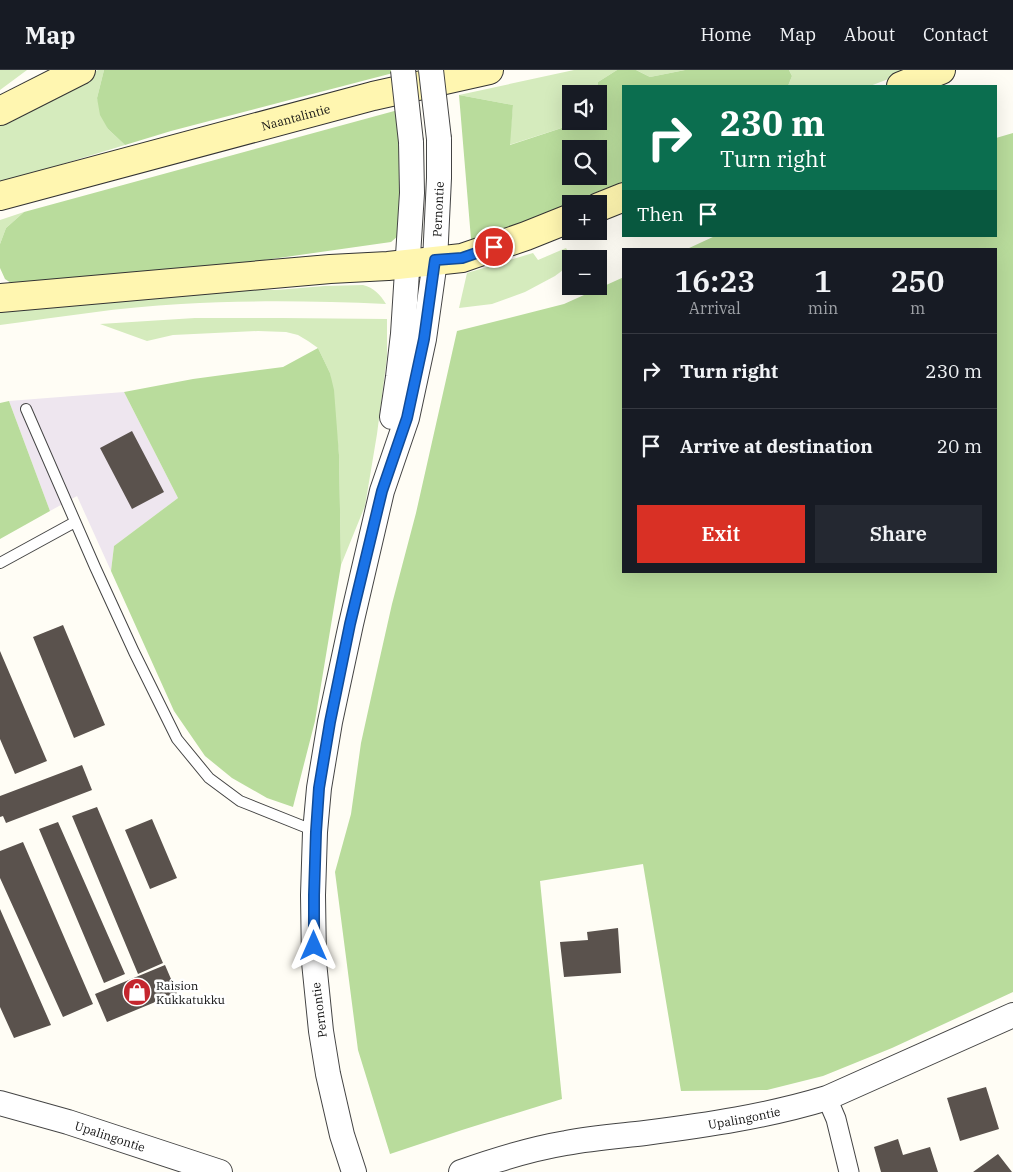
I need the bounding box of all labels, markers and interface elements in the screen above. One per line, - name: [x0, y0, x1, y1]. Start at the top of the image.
- text: Map: [25, 19, 75, 51]
- text: Home: [700, 23, 752, 46]
- text: Map: [780, 23, 816, 46]
- text: About: [844, 23, 895, 46]
- text: Contact: [923, 23, 988, 46]
- map controls: [562, 85, 607, 295]
- button: sound: [562, 85, 607, 130]
- street label: Naantalintie: [260, 100, 332, 133]
- text: 230 m: [720, 100, 825, 146]
- icon: right: [637, 105, 702, 170]
- button: search: [562, 140, 607, 185]
- text: Turn right: [720, 144, 827, 173]
- street label: Pernontie: [429, 181, 446, 237]
- button: +: [562, 195, 607, 240]
- icon: arrive: [694, 200, 722, 228]
- text: Then: [637, 202, 684, 226]
- pin: [473, 226, 515, 268]
- icon: arrive: [480, 233, 508, 261]
- button: −: [562, 250, 607, 295]
- text: 16:23: [674, 261, 755, 300]
- text: 1: [814, 261, 832, 300]
- text: 250: [891, 261, 945, 300]
- text: Arrival: [689, 298, 741, 318]
- text: min: [808, 298, 838, 318]
- text: m: [910, 298, 925, 318]
- icon: right: [637, 357, 665, 385]
- text: Turn right: [680, 359, 778, 383]
- text: 230 m: [925, 359, 982, 383]
- icon: arrive: [637, 432, 665, 460]
- text: Arrive at destination: [680, 434, 873, 458]
- text: 20 m: [937, 434, 982, 458]
- button: Exit: [637, 505, 805, 563]
- button: Share: [815, 505, 982, 563]
- position arrow: [287, 919, 339, 971]
- shop icon: Raision Kukkatukku: [122, 977, 152, 1007]
- place label: Raision Kukkatukku: [156, 978, 226, 1007]
- street label: Pernontie: [308, 982, 330, 1038]
- street label: Upalingontie: [707, 1103, 782, 1132]
- street label: Upalingontie: [73, 1117, 147, 1154]

